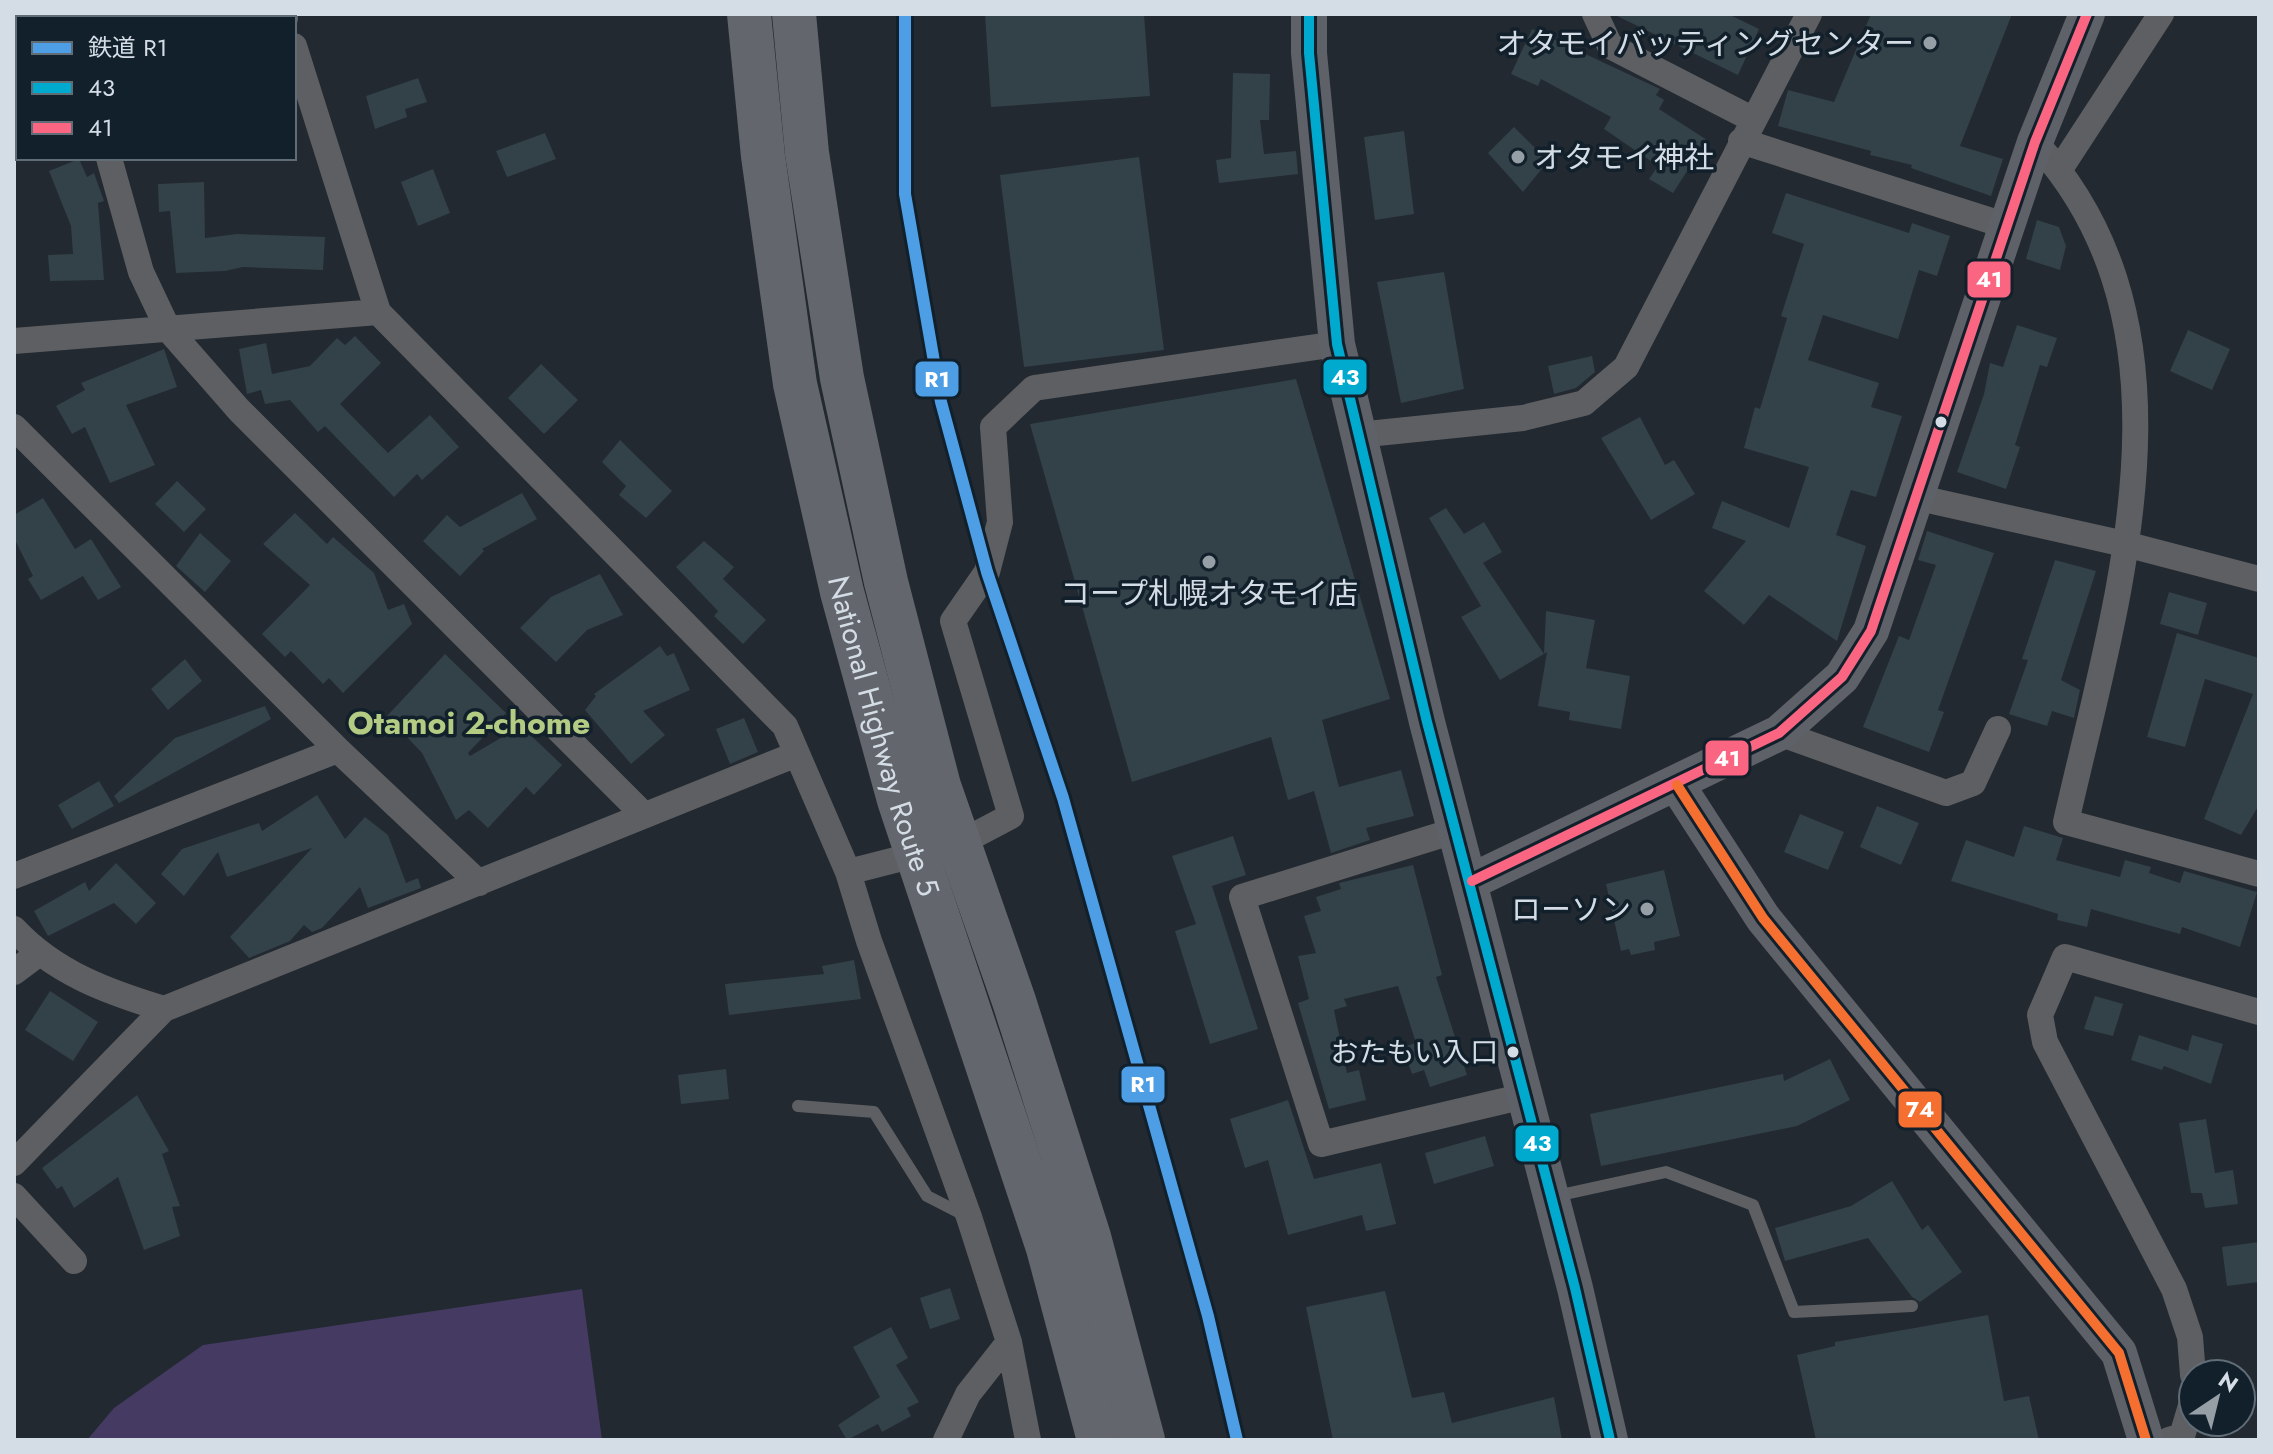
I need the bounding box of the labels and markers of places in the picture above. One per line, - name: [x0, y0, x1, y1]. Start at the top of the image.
- place label: オタモイバッティングセンター: [1496, 22, 1914, 65]
- marker: オタモイバッティングセンター: [1921, 34, 1939, 52]
- place label: オタモイ神社: [1534, 136, 1714, 179]
- marker: オタモイ神社: [1509, 148, 1527, 166]
- unlabelled marker: [1933, 414, 1949, 430]
- marker: コープ札幌オタモイ店: [1200, 553, 1218, 571]
- place label: コープ札幌オタモイ店: [1060, 572, 1358, 615]
- place label: ローソン: [1511, 888, 1631, 931]
- marker: ローソン: [1638, 900, 1656, 918]
- place label: おたもい入口: [1331, 1032, 1498, 1073]
- marker: おたもい入口: [1505, 1044, 1521, 1060]

